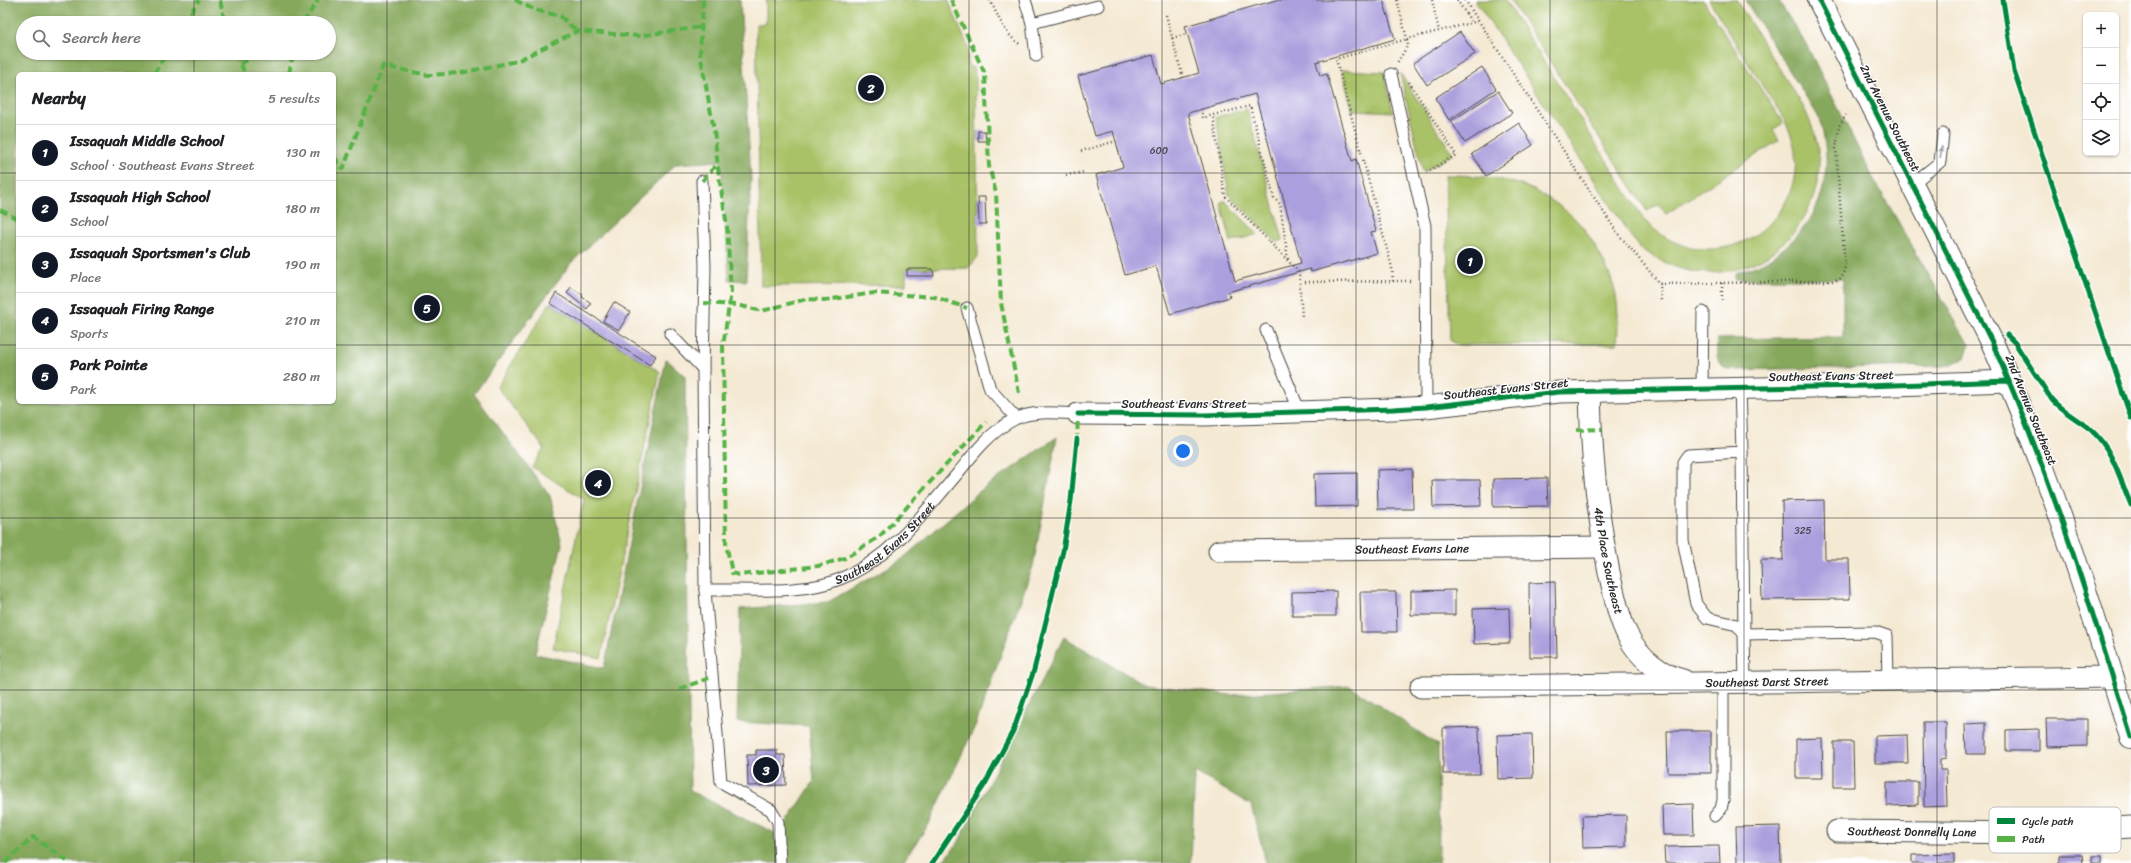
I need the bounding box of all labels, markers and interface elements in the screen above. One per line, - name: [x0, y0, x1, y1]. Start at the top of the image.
- map controls: [2083, 12, 2119, 156]
- button: +: [2083, 12, 2119, 48]
- search box: [16, 16, 336, 60]
- text: Search here: [62, 25, 141, 51]
- icon: search: [30, 27, 52, 49]
- button: −: [2083, 48, 2119, 84]
- street label: 2nd Avenue Southeast: [1853, 61, 1927, 175]
- pin: 2: [858, 73, 884, 103]
- text: Nearby: [32, 83, 86, 113]
- button: locate: [2083, 84, 2119, 120]
- text: 5 results: [268, 87, 320, 110]
- button: layers: [2083, 120, 2119, 156]
- text: Issaquah Middle School: [70, 128, 224, 154]
- text: 1: [42, 141, 48, 164]
- text: 130 m: [286, 141, 320, 164]
- house number: 600: [1150, 142, 1168, 160]
- one-way arrow: [1938, 146, 1945, 158]
- text: School · Southeast Evans Street: [70, 154, 254, 177]
- text: Issaquah High School: [70, 184, 210, 210]
- text: 2: [41, 197, 49, 220]
- text: 180 m: [285, 197, 320, 220]
- text: School: [70, 210, 108, 233]
- text: Issaquah Sportsmen's Club: [70, 240, 250, 266]
- pin: 1: [1457, 246, 1483, 276]
- text: 3: [41, 253, 49, 276]
- text: 190 m: [285, 253, 320, 276]
- text: Place: [70, 266, 101, 289]
- pin: 5: [414, 293, 440, 323]
- text: Issaquah Firing Range: [70, 296, 214, 322]
- text: 4: [41, 309, 49, 332]
- text: 210 m: [285, 309, 320, 332]
- text: Sports: [70, 322, 108, 345]
- street label: 2nd Avenue Southeast: [1999, 351, 2063, 469]
- text: Park Pointe: [70, 352, 148, 378]
- street label: Southeast Evans Street: [1768, 364, 1894, 388]
- text: 5: [41, 365, 49, 388]
- text: 280 m: [283, 365, 320, 388]
- street label: Southeast Evans Street: [1442, 372, 1570, 406]
- text: Park: [70, 378, 97, 401]
- street label: Southeast Evans Street: [1121, 393, 1247, 415]
- your location: [1173, 441, 1193, 461]
- pin: 4: [585, 468, 611, 498]
- street label: Southeast Evans Street: [831, 496, 941, 591]
- street label: 4th Place Southeast: [1587, 506, 1630, 617]
- house number: 325: [1794, 522, 1812, 540]
- street label: Southeast Evans Lane: [1355, 537, 1469, 561]
- street label: Southeast Darst Street: [1705, 670, 1829, 694]
- pin: 3: [753, 755, 779, 785]
- legend: [1989, 807, 2121, 853]
- text: Cycle path: [2022, 812, 2074, 831]
- street label: Southeast Donnelly Lane: [1847, 820, 1977, 843]
- text: Path: [2022, 830, 2045, 849]

